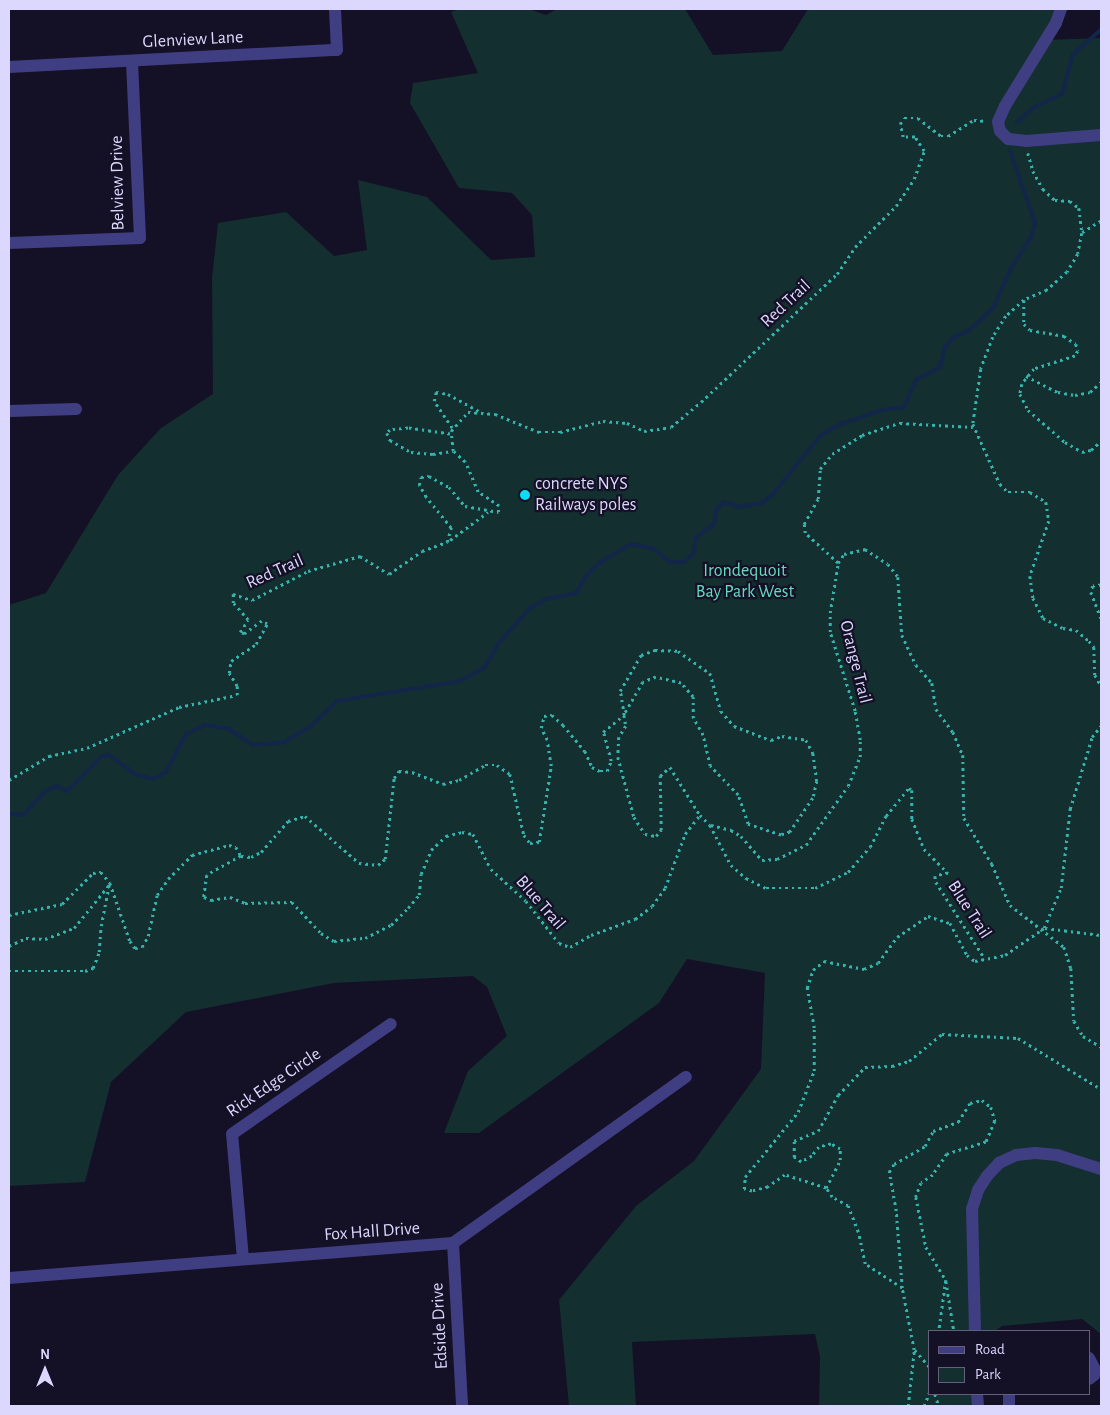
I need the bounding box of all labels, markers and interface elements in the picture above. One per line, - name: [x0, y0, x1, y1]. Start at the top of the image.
- street label: Glenview Lane: [142, 27, 244, 53]
- street label: Belview Drive: [106, 135, 130, 231]
- street label: Red Trail: [757, 276, 815, 332]
- place label: concrete NYS Railways poles: [535, 474, 636, 516]
- marker: concrete NYS Railways poles: [519, 489, 531, 501]
- street label: Red Trail: [243, 550, 307, 594]
- park label: Irondequoit Bay Park West: [696, 561, 794, 604]
- street label: Orange Trail: [834, 618, 876, 706]
- street label: Blue Trail: [511, 871, 569, 935]
- street label: Blue Trail: [942, 877, 996, 943]
- street label: Rick Edge Circle: [223, 1044, 325, 1122]
- street label: Fox Hall Drive: [323, 1218, 421, 1246]
- street label: Edside Drive: [427, 1282, 453, 1370]
- legend: [928, 1330, 1090, 1395]
- text: Road: [975, 1342, 1005, 1357]
- north arrow: [20, 1345, 70, 1395]
- text: N: [40, 1348, 50, 1362]
- text: Park: [975, 1367, 1001, 1382]

